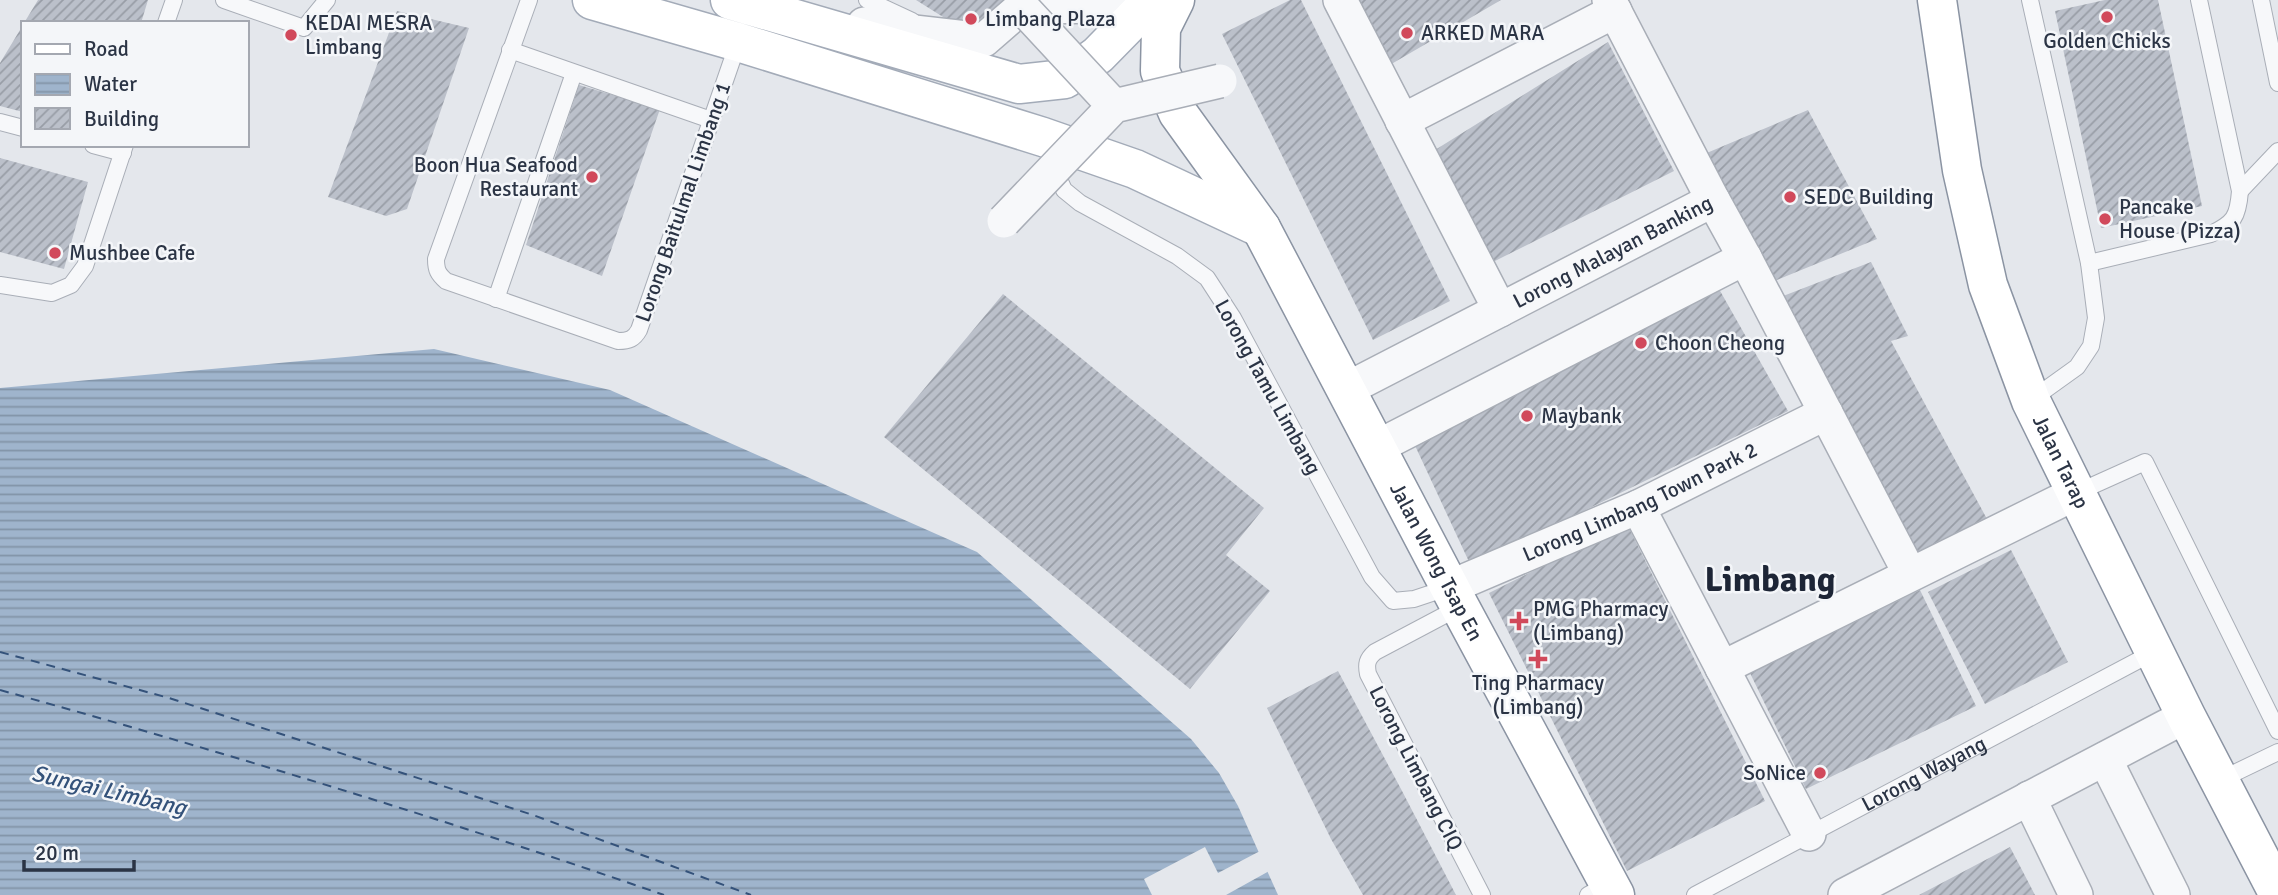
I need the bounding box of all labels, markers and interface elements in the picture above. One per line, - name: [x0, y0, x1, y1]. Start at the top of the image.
- place label: Limbang Plaza: [985, 6, 1116, 32]
- marker: Golden Chicks: [2099, 9, 2115, 25]
- place label: KEDAI MESRA Limbang: [305, 10, 432, 60]
- marker: Limbang Plaza: [963, 11, 979, 27]
- place label: ARKED MARA: [1421, 20, 1544, 46]
- legend: [21, 21, 248, 147]
- marker: ARKED MARA: [1399, 25, 1415, 41]
- marker: KEDAI MESRA Limbang: [283, 27, 299, 43]
- place label: Golden Chicks: [2043, 28, 2171, 54]
- text: Road: [84, 36, 129, 62]
- text: Water: [84, 71, 137, 97]
- street label: Lorong Baitulmal Limbang 1: [630, 79, 736, 325]
- text: Building: [84, 106, 159, 132]
- place label: Boon Hua Seafood Restaurant: [414, 152, 578, 202]
- marker: Boon Hua Seafood Restaurant: [584, 169, 600, 185]
- place label: SEDC Building: [1804, 184, 1934, 210]
- marker: SEDC Building: [1782, 189, 1798, 205]
- street label: Lorong Malayan Banking: [1509, 190, 1717, 314]
- place label: Pancake House (Pizza): [2119, 194, 2241, 244]
- marker: Pancake House (Pizza): [2097, 211, 2113, 227]
- place label: Mushbee Cafe: [69, 240, 195, 266]
- marker: Mushbee Cafe: [47, 245, 63, 261]
- street label: Lorong Tamu Limbang: [1209, 295, 1327, 479]
- place label: Choon Cheong: [1655, 330, 1785, 356]
- marker: Choon Cheong: [1633, 335, 1649, 351]
- place label: Maybank: [1541, 403, 1622, 429]
- marker: Maybank: [1519, 408, 1535, 424]
- street label: Jalan Tarap: [2027, 410, 2095, 513]
- street label: Lorong Limbang Town Park 2: [1519, 437, 1761, 568]
- street label: Jalan Wong Tsap En: [1384, 478, 1489, 646]
- district label: Limbang: [1704, 558, 1836, 601]
- place label: PMG Pharmacy (Limbang): [1533, 596, 1669, 646]
- marker: PMG Pharmacy (Limbang): [1511, 613, 1527, 629]
- marker: Ting Pharmacy (Limbang): [1530, 651, 1546, 667]
- place label: Ting Pharmacy (Limbang): [1472, 670, 1604, 720]
- street label: Lorong Limbang CIQ: [1363, 681, 1469, 855]
- street label: Lorong Wayang: [1857, 730, 1991, 817]
- water label: Sungai Limbang: [29, 759, 191, 823]
- place label: SoNice: [1743, 760, 1806, 786]
- marker: SoNice: [1812, 765, 1828, 781]
- scale bar: [24, 828, 135, 872]
- text: 20 m: [35, 840, 79, 866]

